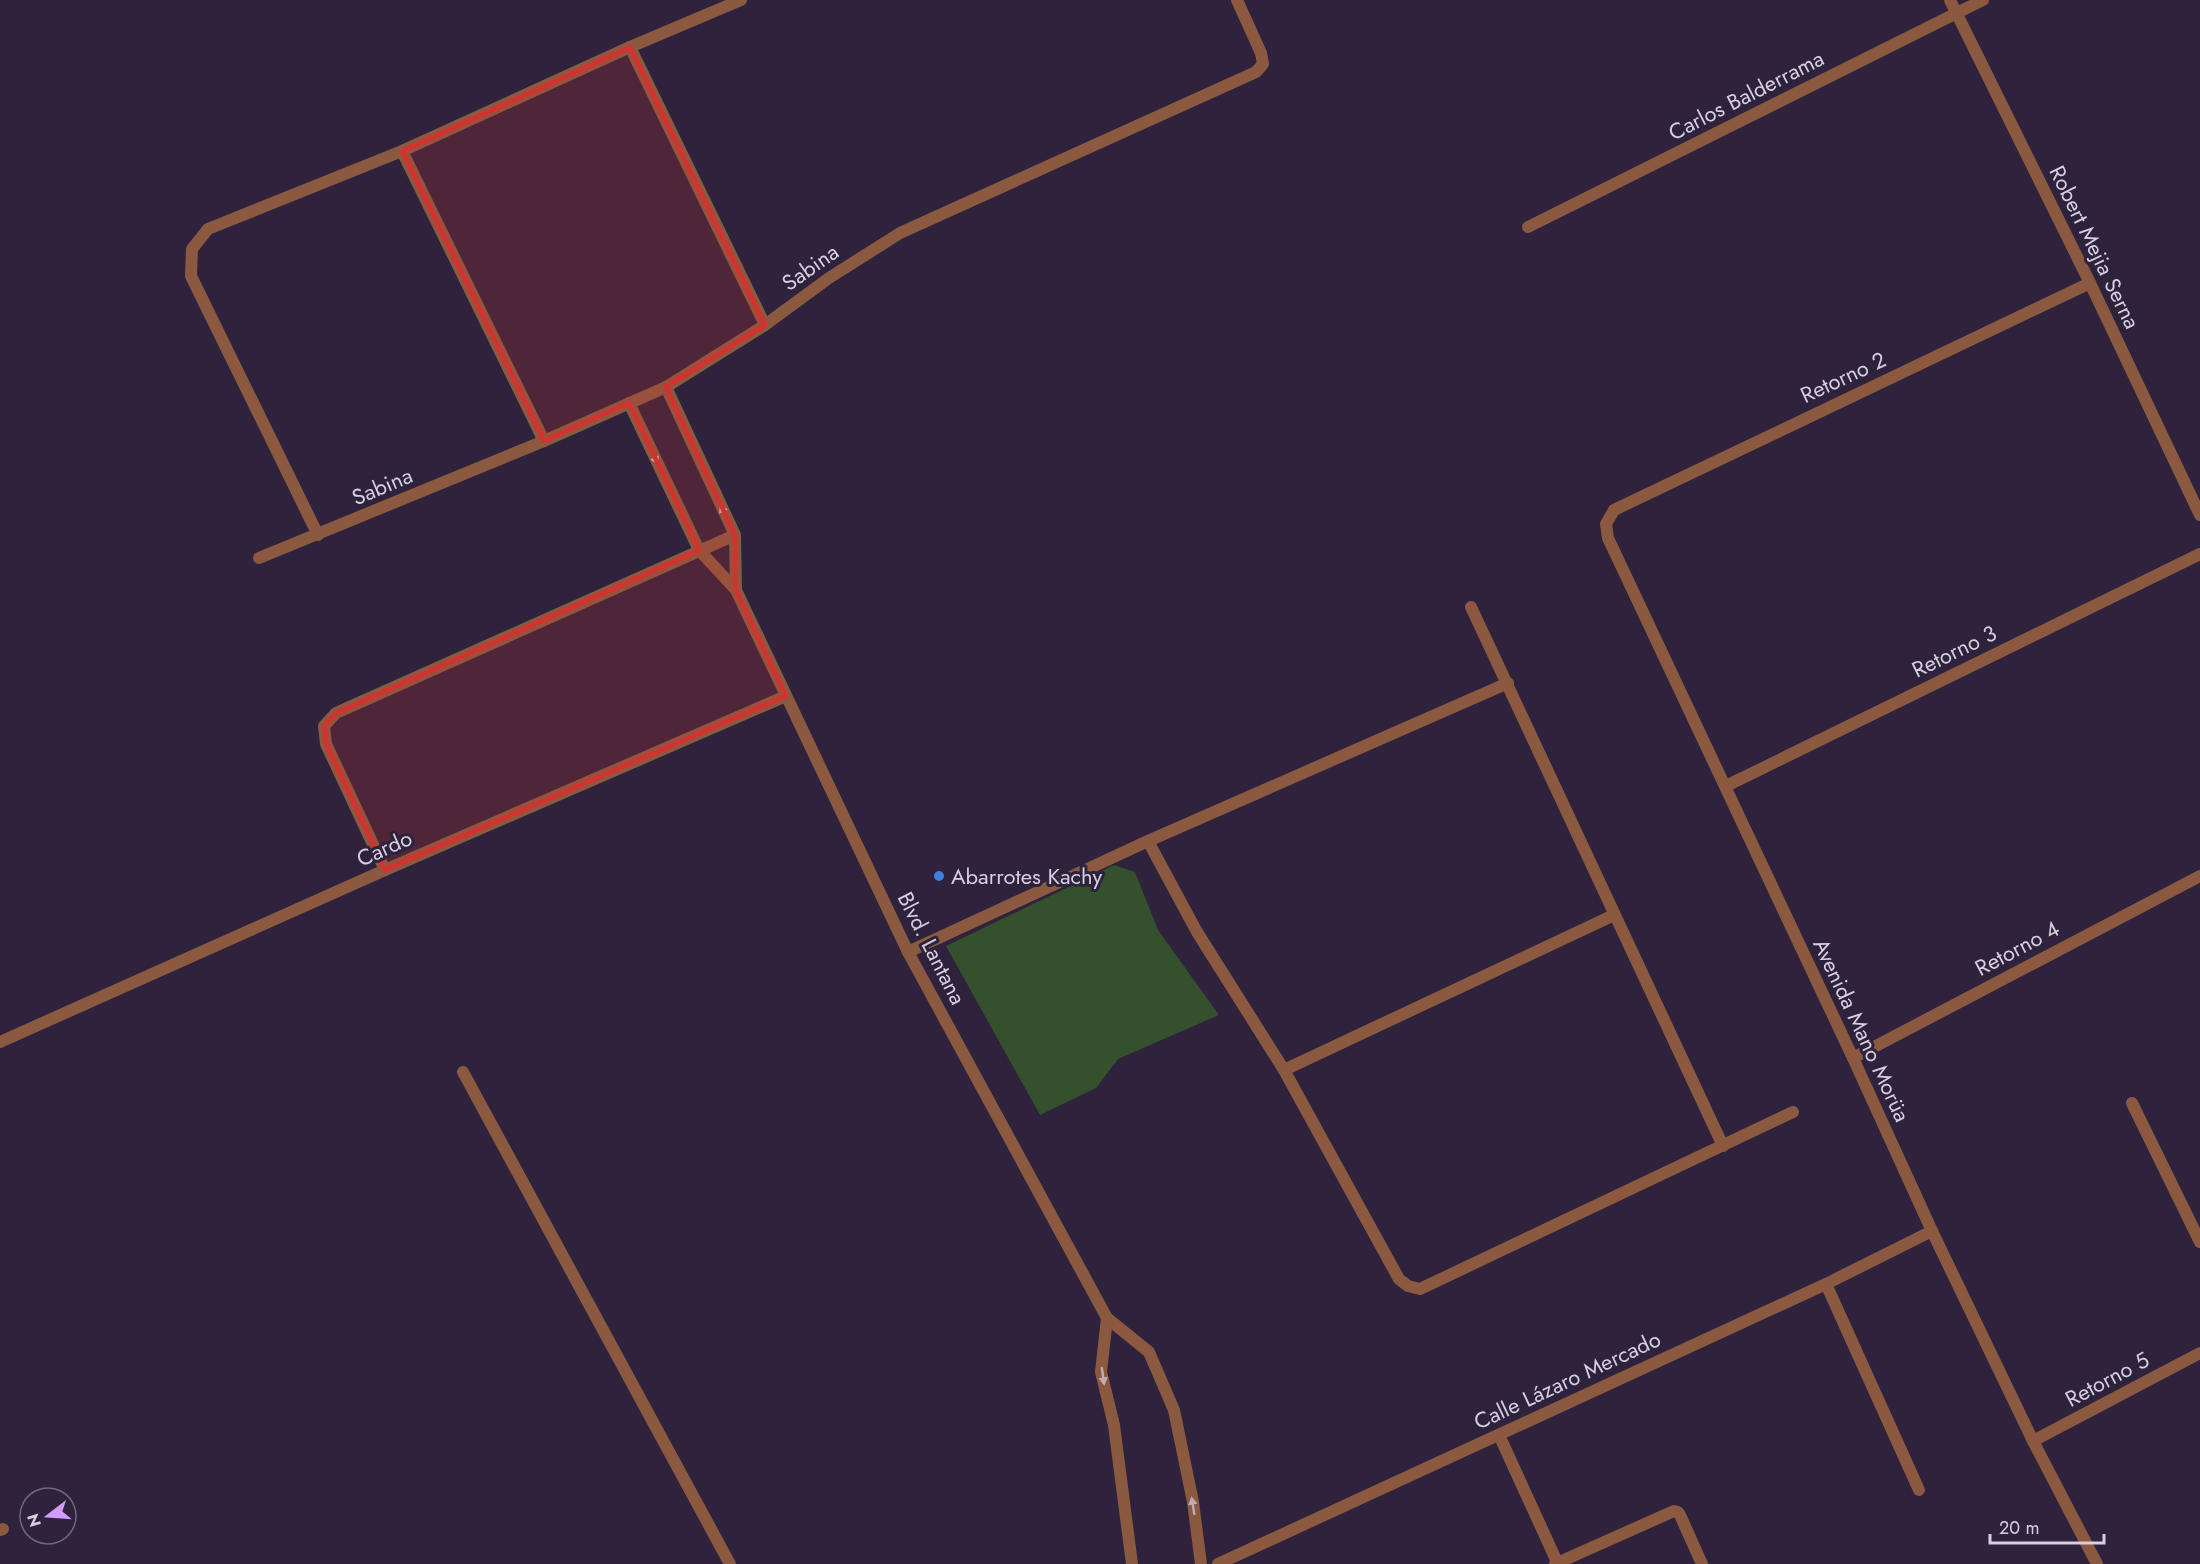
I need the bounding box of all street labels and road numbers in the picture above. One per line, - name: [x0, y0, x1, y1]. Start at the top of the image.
- street label: Carlos Balderrama: [1663, 42, 1829, 148]
- street label: Robert Mejia Serna: [2042, 160, 2148, 334]
- street label: Sabina: [775, 236, 845, 298]
- street label: Retorno 2: [1795, 343, 1891, 411]
- street label: Sabina: [347, 459, 417, 513]
- street label: Retorno 3: [1906, 617, 2002, 685]
- street label: Cardo: [351, 822, 417, 874]
- street label: Blvd. Lantana: [890, 886, 974, 1010]
- street label: Retorno 4: [1969, 912, 2065, 984]
- street label: Avenida Mano Morüa: [1805, 933, 1919, 1127]
- street label: Calle Lázaro Mercado: [1468, 1323, 1666, 1437]
- street label: Retorno 5: [2059, 1343, 2155, 1415]

